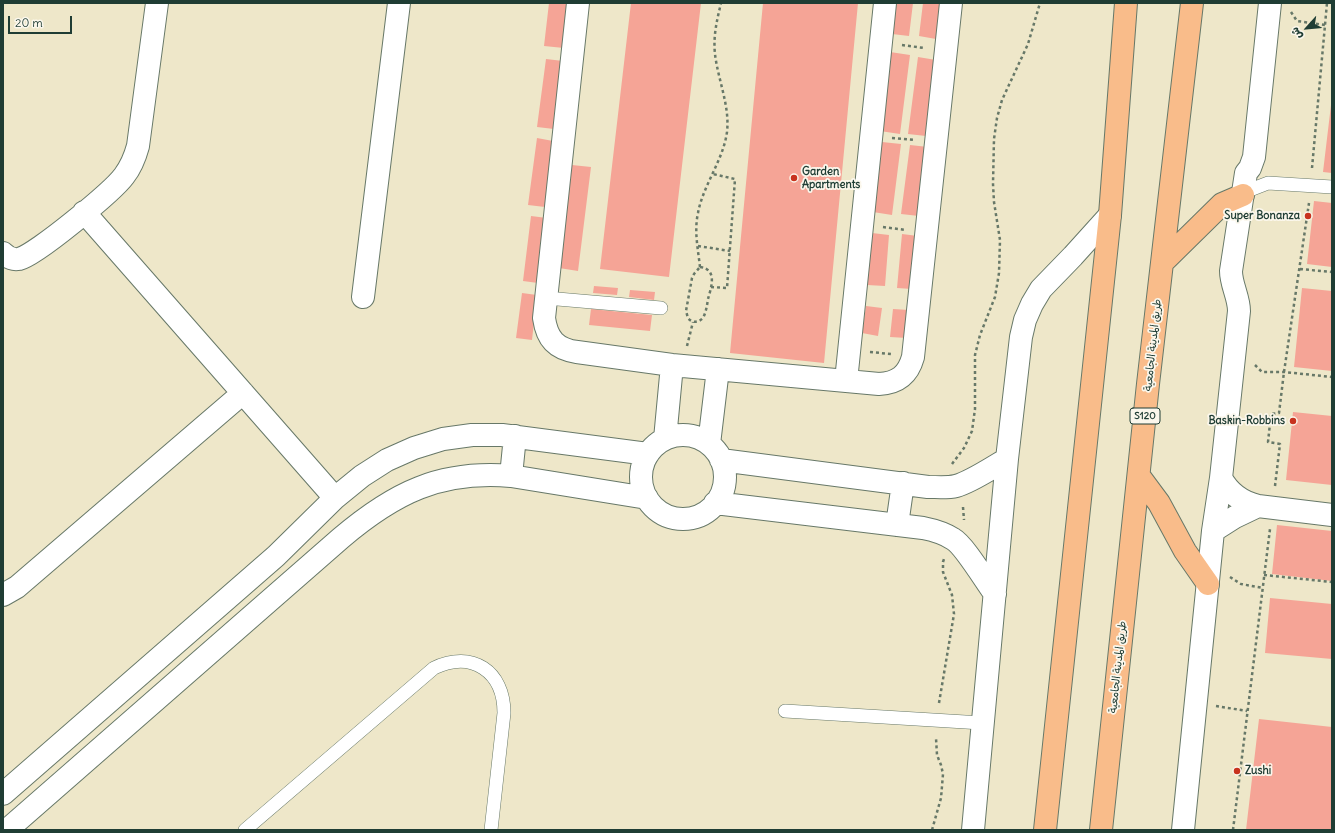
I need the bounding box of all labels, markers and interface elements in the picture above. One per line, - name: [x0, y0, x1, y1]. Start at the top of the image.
- scale bar: [10, 8, 74, 34]
- north arrow: [1287, 8, 1327, 48]
- text: 20 m: [15, 15, 43, 30]
- text: ش: [1287, 25, 1305, 42]
- place label: Garden Apartments: [802, 165, 860, 191]
- marker: Garden Apartments: [789, 173, 799, 183]
- place label: Super Bonanza: [1224, 209, 1300, 223]
- marker: Super Bonanza: [1303, 211, 1313, 221]
- street label: طريق المدينة الجامعية: [1142, 298, 1164, 392]
- road number: S120: [1130, 408, 1160, 424]
- place label: Baskin-Robbins: [1208, 414, 1285, 428]
- marker: Baskin-Robbins: [1288, 416, 1298, 426]
- street label: طريق المدينة الجامعية: [1107, 620, 1129, 714]
- place label: Zushi: [1245, 764, 1271, 778]
- marker: Zushi: [1232, 766, 1242, 776]

